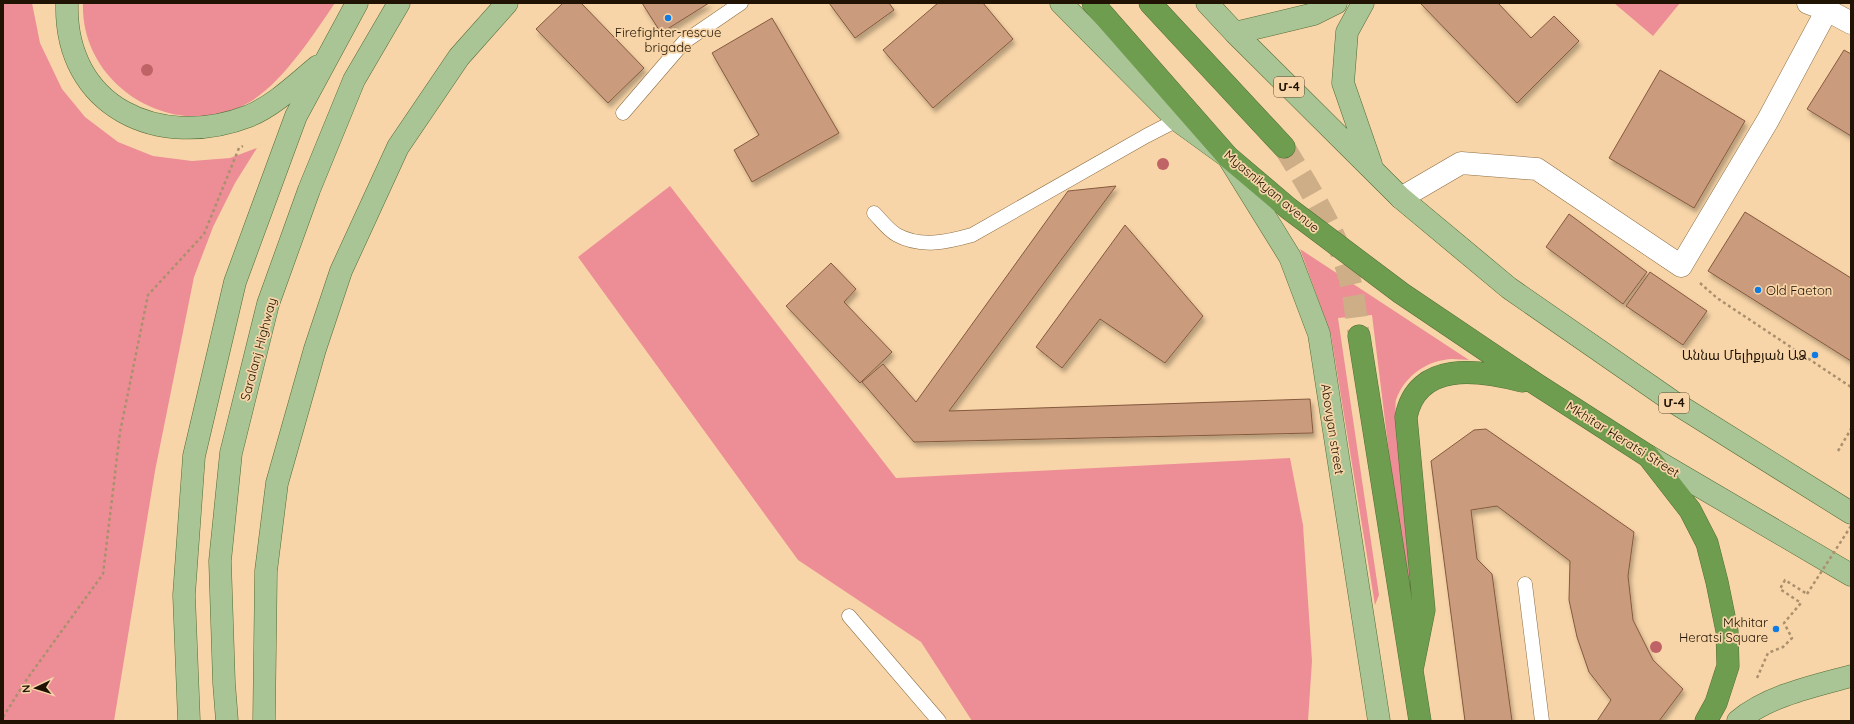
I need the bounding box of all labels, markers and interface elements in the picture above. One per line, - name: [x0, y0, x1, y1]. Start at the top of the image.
- marker: Firefighter-rescue brigade: [663, 13, 673, 23]
- place label: Firefighter-rescue brigade: [615, 24, 721, 55]
- road number: Մ-4: [1274, 77, 1304, 97]
- street label: Myasnikyan avenue: [1221, 146, 1323, 236]
- place label: Old Faeton: [1766, 282, 1832, 298]
- marker: Old Faeton: [1753, 285, 1763, 295]
- street label: Saralanj Highway: [237, 296, 279, 402]
- place label: Աննա Մելիքյան ԱՁ: [1682, 347, 1807, 363]
- marker: Աննա Մելիքյան ԱՁ: [1810, 350, 1820, 360]
- street label: Abovyan street: [1318, 383, 1348, 475]
- road number: Մ-4: [1659, 393, 1689, 413]
- street label: Mkhitar Heratsi Street: [1563, 398, 1683, 480]
- place label: Mkhitar Heratsi Square: [1679, 614, 1768, 645]
- marker: Mkhitar Heratsi Square: [1771, 624, 1781, 634]
- north arrow: [16, 668, 56, 708]
- text: N: [19, 684, 33, 693]

